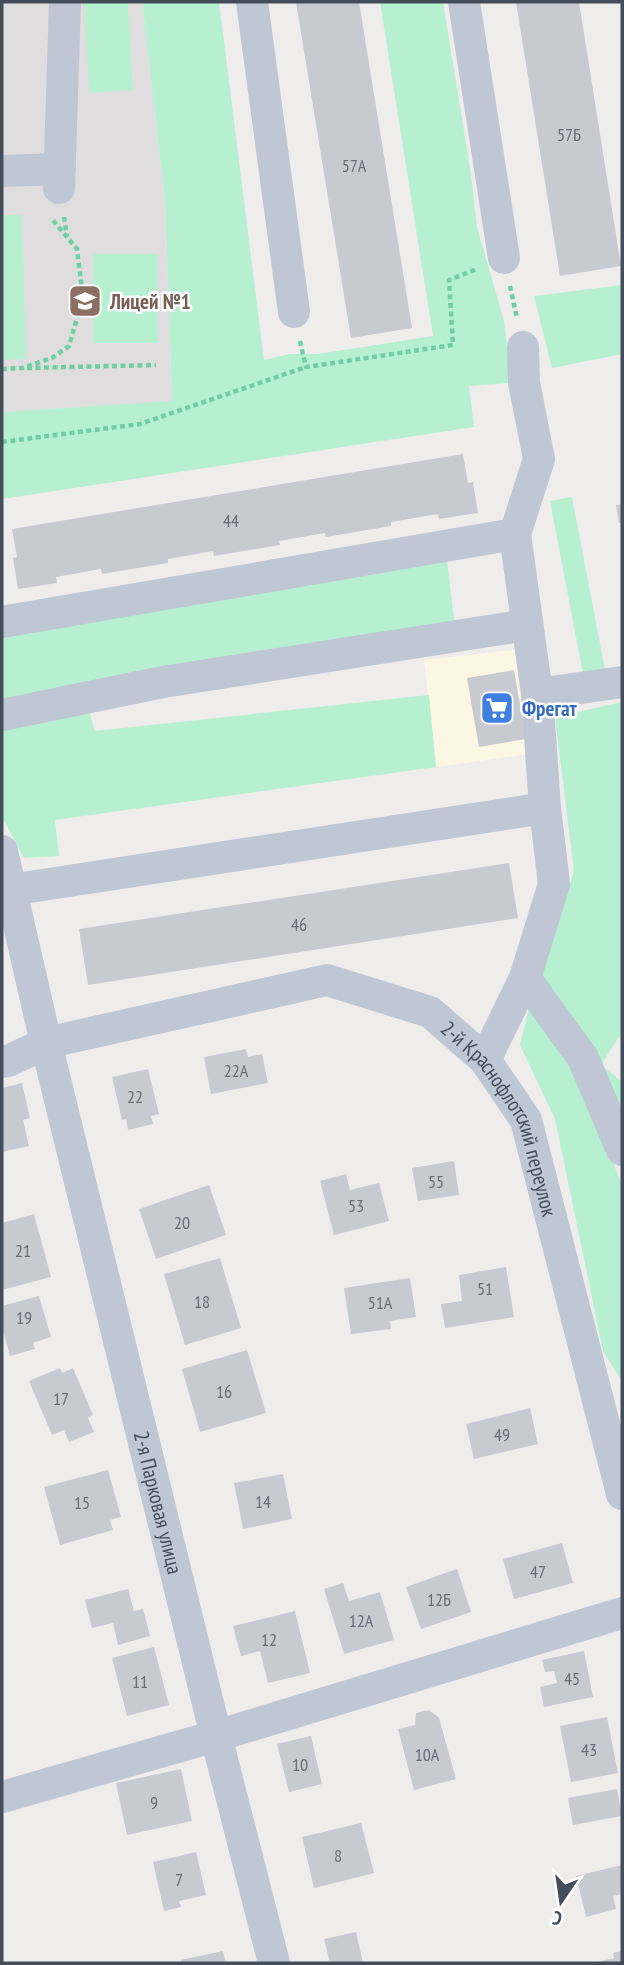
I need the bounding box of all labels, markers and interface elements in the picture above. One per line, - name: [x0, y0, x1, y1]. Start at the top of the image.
- house number: 57Б: [557, 123, 581, 146]
- house number: 57А: [342, 154, 367, 177]
- school or university icon: Лицей №1: [66, 282, 104, 320]
- place label: Лицей №1: [109, 288, 191, 315]
- house number: 44: [223, 509, 239, 532]
- supermarket icon: Фрегат: [478, 689, 516, 727]
- place label: Фрегат: [522, 695, 578, 722]
- house number: 46: [291, 913, 307, 936]
- street label: 2-й Краснофлотский переулок: [436, 1015, 564, 1219]
- house number: 22А: [224, 1059, 249, 1082]
- house number: 22: [127, 1085, 143, 1108]
- house number: 55: [428, 1170, 444, 1193]
- house number: 53: [348, 1194, 364, 1217]
- house number: 20: [174, 1211, 190, 1234]
- house number: 21: [15, 1239, 31, 1262]
- house number: 51: [477, 1277, 493, 1300]
- house number: 18: [194, 1290, 210, 1313]
- house number: 51А: [368, 1291, 393, 1314]
- house number: 19: [16, 1306, 32, 1329]
- house number: 16: [216, 1380, 232, 1403]
- house number: 17: [53, 1387, 69, 1410]
- house number: 49: [494, 1423, 510, 1446]
- street label: 2-я Парковая улица: [128, 1428, 189, 1577]
- house number: 14: [255, 1490, 271, 1513]
- house number: 15: [74, 1491, 90, 1514]
- house number: 47: [530, 1560, 546, 1583]
- house number: 12Б: [427, 1588, 451, 1611]
- house number: 12А: [349, 1609, 374, 1632]
- house number: 12: [261, 1628, 277, 1651]
- house number: 45: [564, 1667, 580, 1690]
- house number: 11: [132, 1670, 148, 1693]
- house number: 43: [581, 1738, 597, 1761]
- house number: 10А: [415, 1743, 440, 1766]
- house number: 10: [292, 1753, 308, 1776]
- house number: 9: [150, 1791, 158, 1814]
- house number: 8: [334, 1844, 342, 1867]
- north arrow: [526, 1867, 596, 1937]
- house number: 7: [175, 1868, 183, 1891]
- text: С: [550, 1906, 564, 1931]

